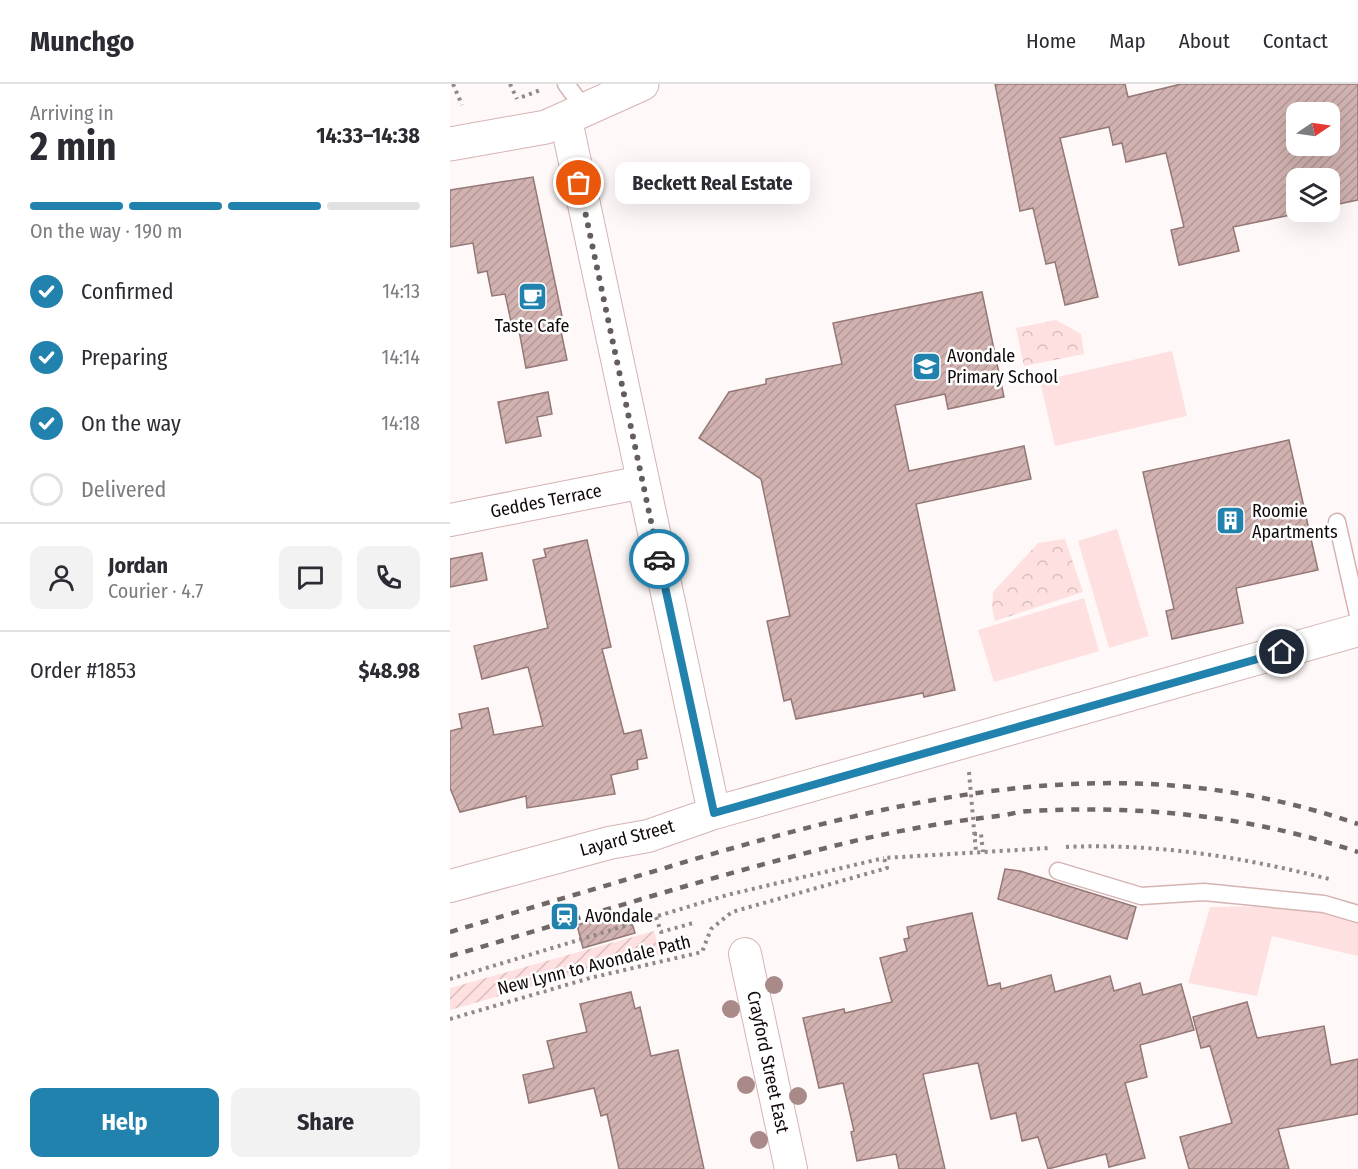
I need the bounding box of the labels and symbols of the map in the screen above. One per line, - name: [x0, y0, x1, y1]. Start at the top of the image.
- north arrow: [1286, 102, 1340, 156]
- pin: [553, 157, 604, 208]
- callout: Beckett Real Estate: [615, 162, 810, 204]
- cafe icon: Taste Cafe: [516, 281, 548, 313]
- place label: Taste Cafe: [495, 315, 569, 337]
- place label: Avondale Primary School: [947, 345, 1058, 388]
- school or university icon: Avondale Primary School: [910, 350, 942, 382]
- street label: Geddes Terrace: [489, 479, 603, 523]
- place label: Roomie Apartments: [1252, 500, 1338, 543]
- building icon: Roomie Apartments: [1215, 505, 1247, 537]
- courier: [629, 529, 689, 589]
- pin: [1256, 626, 1307, 677]
- street label: Layard Street: [577, 815, 677, 861]
- station icon: Avondale: [548, 900, 580, 932]
- place label: Avondale: [585, 905, 653, 927]
- street label: New Lynn to Avondale Path: [495, 930, 693, 1000]
- street label: Crayford Street East: [742, 989, 794, 1135]

